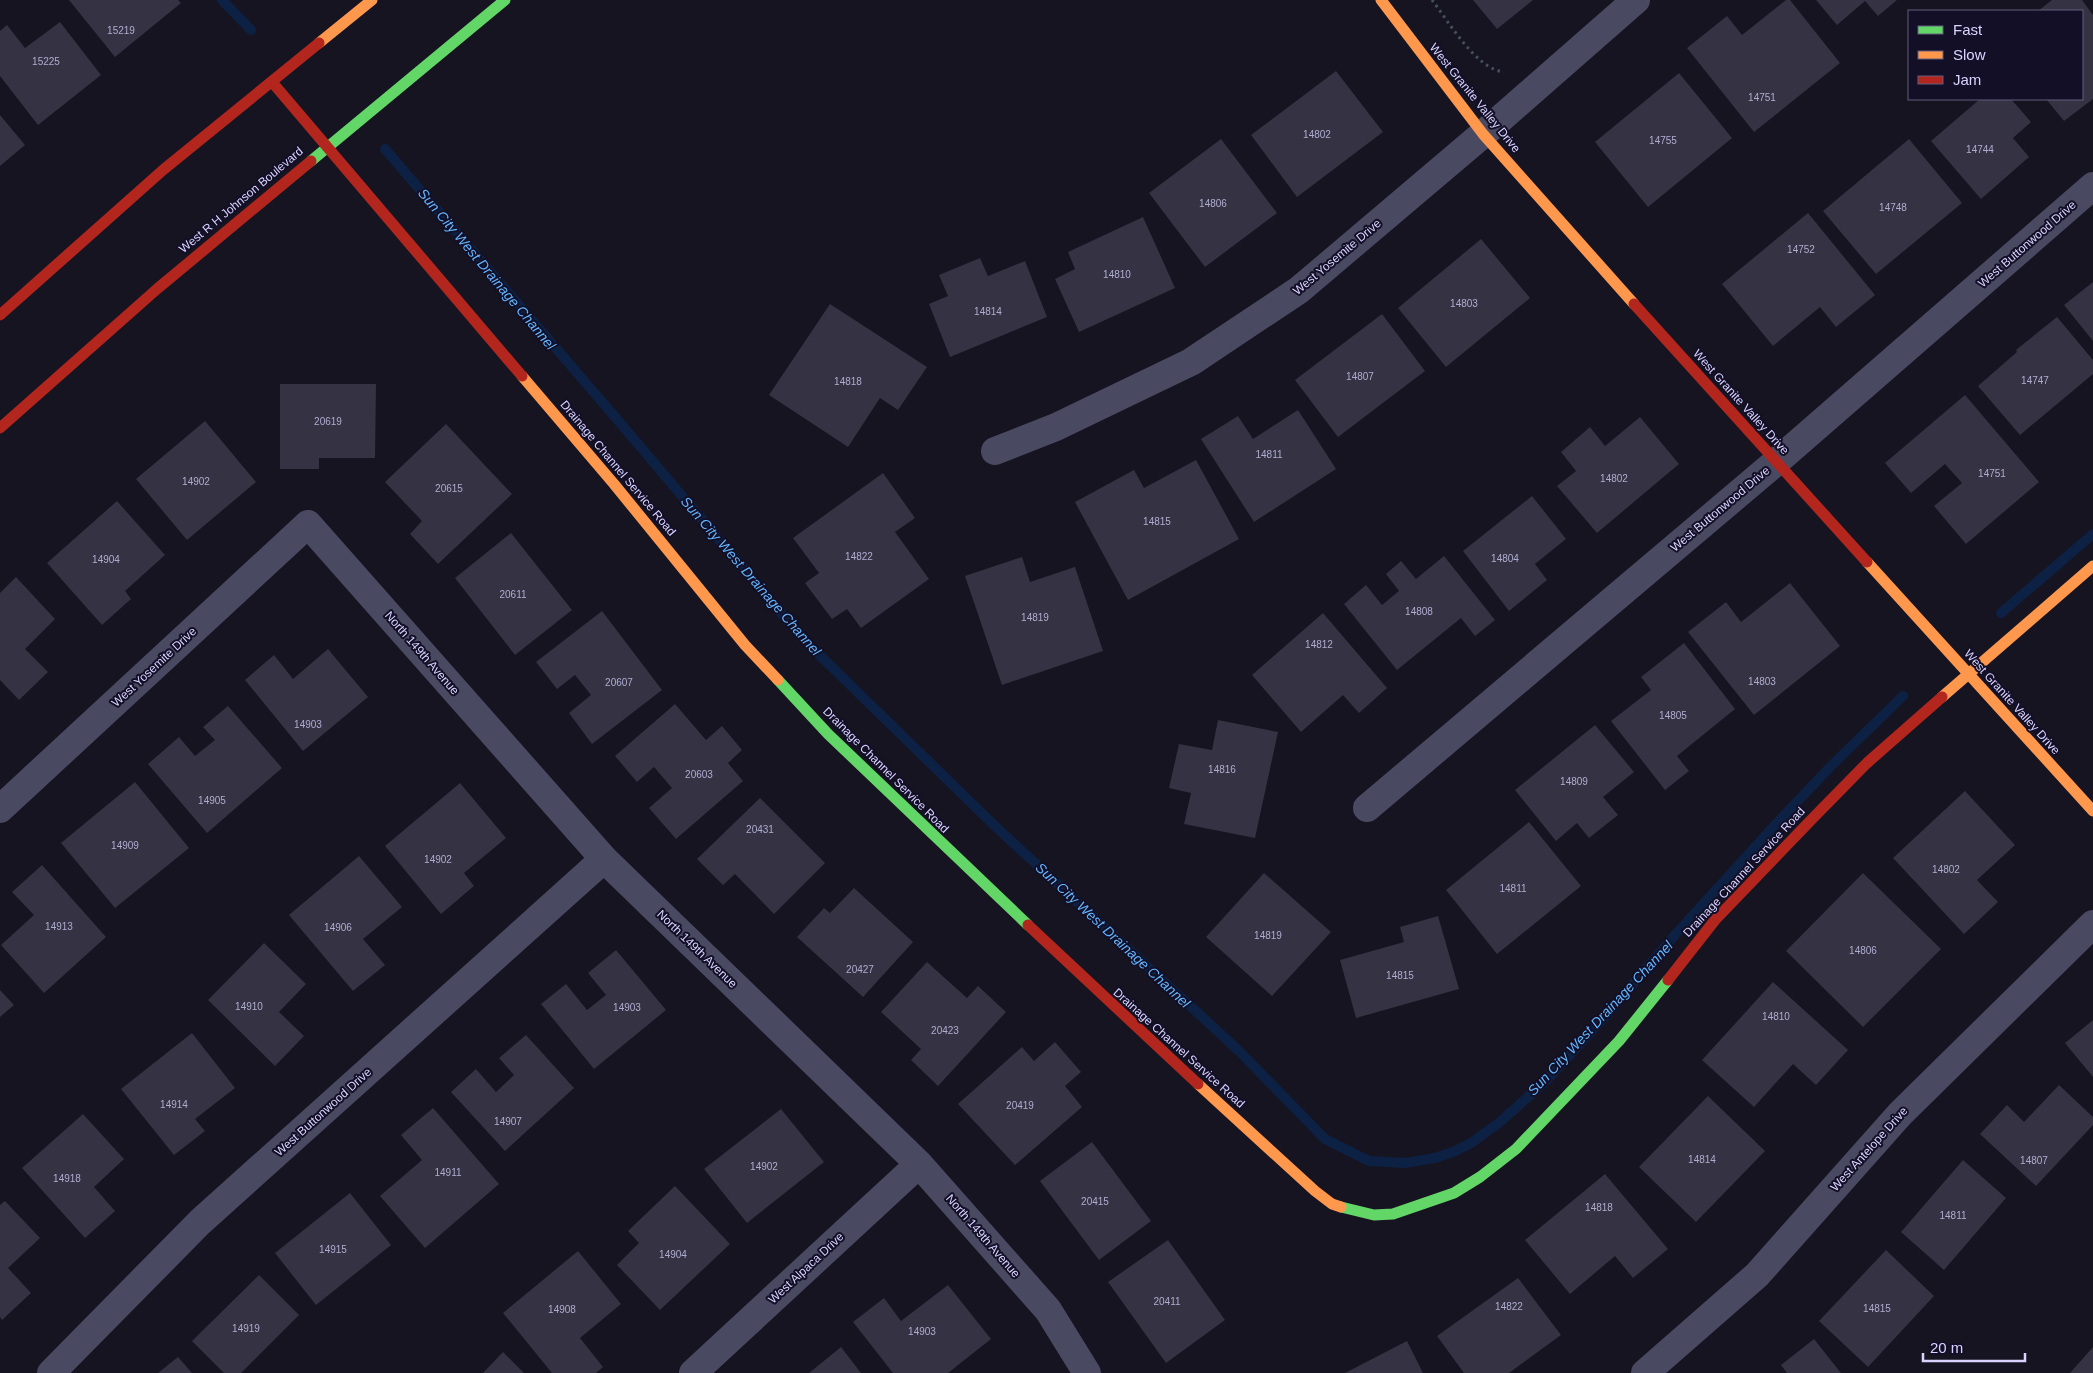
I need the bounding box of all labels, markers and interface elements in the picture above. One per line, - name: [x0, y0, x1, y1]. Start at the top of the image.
- legend: [1908, 10, 2083, 100]
- text: Fast: [1953, 21, 1983, 38]
- house number: 15219: [107, 25, 135, 36]
- street label: West Granite Valley Drive: [1427, 41, 1524, 156]
- text: Slow: [1953, 46, 1986, 63]
- house number: 15225: [32, 56, 60, 67]
- text: Jam: [1953, 71, 1981, 88]
- house number: 14751: [1748, 92, 1776, 103]
- house number: 14802: [1303, 129, 1331, 140]
- house number: 14755: [1649, 135, 1677, 146]
- street label: West R H Johnson Boulevard: [176, 144, 306, 256]
- house number: 14744: [1966, 144, 1994, 155]
- water label: Sun City West Drainage Channel: [415, 185, 560, 353]
- street label: West Buttonwood Drive: [1975, 197, 2079, 290]
- house number: 14806: [1199, 198, 1227, 209]
- house number: 14748: [1879, 202, 1907, 213]
- street label: West Yosemite Drive: [1290, 216, 1384, 298]
- house number: 14752: [1787, 244, 1815, 255]
- house number: 14810: [1103, 269, 1131, 280]
- house number: 14803: [1450, 298, 1478, 309]
- house number: 14814: [974, 306, 1002, 317]
- street label: West Granite Valley Drive: [1690, 347, 1792, 458]
- house number: 14807: [1346, 371, 1374, 382]
- house number: 14747: [2021, 375, 2049, 386]
- house number: 14818: [834, 376, 862, 387]
- street label: Drainage Channel Service Road: [557, 398, 679, 538]
- house number: 20619: [314, 416, 342, 427]
- house number: 14811: [1255, 449, 1283, 460]
- street label: West Buttonwood Drive: [1668, 463, 1773, 555]
- house number: 14751: [1978, 468, 2006, 479]
- house number: 14802: [1600, 473, 1628, 484]
- house number: 14902: [182, 476, 210, 487]
- house number: 20615: [435, 483, 463, 494]
- water label: Sun City West Drainage Channel: [678, 493, 825, 659]
- house number: 14815: [1143, 516, 1171, 527]
- house number: 14822: [845, 551, 873, 562]
- house number: 14804: [1491, 553, 1519, 564]
- house number: 14904: [92, 554, 120, 565]
- house number: 20611: [499, 589, 527, 600]
- house number: 14808: [1405, 606, 1433, 617]
- street label: North 149th Avenue: [382, 608, 462, 698]
- house number: 14819: [1021, 612, 1049, 623]
- street label: West Yosemite Drive: [109, 624, 199, 710]
- house number: 14812: [1305, 639, 1333, 650]
- street label: West Granite Valley Drive: [1961, 647, 2063, 758]
- house number: 14803: [1748, 676, 1776, 687]
- house number: 20607: [605, 677, 633, 688]
- street label: Drainage Channel Service Road: [820, 704, 952, 836]
- house number: 14805: [1659, 710, 1687, 721]
- house number: 14903: [294, 719, 322, 730]
- house number: 14816: [1208, 764, 1236, 775]
- house number: 20603: [685, 769, 713, 780]
- house number: 14809: [1560, 776, 1588, 787]
- house number: 14905: [198, 795, 226, 806]
- street label: Drainage Channel Service Road: [1680, 804, 1808, 940]
- house number: 20431: [746, 824, 774, 835]
- house number: 14909: [111, 840, 139, 851]
- house number: 14902: [424, 854, 452, 865]
- water label: Sun City West Drainage Channel: [1033, 859, 1194, 1011]
- house number: 14802: [1932, 864, 1960, 875]
- house number: 14811: [1499, 883, 1527, 894]
- street label: North 149th Avenue: [654, 907, 740, 991]
- house number: 14913: [45, 921, 73, 932]
- house number: 14906: [324, 922, 352, 933]
- house number: 14819: [1254, 930, 1282, 941]
- water label: Sun City West Drainage Channel: [1524, 937, 1676, 1098]
- house number: 14806: [1849, 945, 1877, 956]
- house number: 20427: [846, 964, 874, 975]
- house number: 14815: [1386, 970, 1414, 981]
- street label: Drainage Channel Service Road: [1110, 985, 1248, 1111]
- house number: 14910: [235, 1001, 263, 1012]
- house number: 14903: [613, 1002, 641, 1013]
- house number: 14810: [1762, 1011, 1790, 1022]
- house number: 20423: [931, 1025, 959, 1036]
- street label: West Buttonwood Drive: [272, 1065, 374, 1159]
- house number: 14914: [160, 1099, 188, 1110]
- house number: 20419: [1006, 1100, 1034, 1111]
- street label: West Antelope Drive: [1827, 1104, 1911, 1194]
- house number: 14907: [494, 1116, 522, 1127]
- house number: 14814: [1688, 1154, 1716, 1165]
- house number: 14807: [2020, 1155, 2048, 1166]
- house number: 14902: [750, 1161, 778, 1172]
- house number: 14911: [434, 1167, 462, 1178]
- house number: 14918: [53, 1173, 81, 1184]
- street label: North 149th Avenue: [943, 1191, 1023, 1281]
- house number: 20415: [1081, 1196, 1109, 1207]
- house number: 14818: [1585, 1202, 1613, 1213]
- house number: 14811: [1939, 1210, 1967, 1221]
- street label: West Alpaca Drive: [765, 1229, 847, 1306]
- house number: 14915: [319, 1244, 347, 1255]
- house number: 14904: [659, 1249, 687, 1260]
- house number: 20411: [1153, 1296, 1181, 1307]
- house number: 14822: [1495, 1301, 1523, 1312]
- house number: 14815: [1863, 1303, 1891, 1314]
- house number: 14908: [548, 1304, 576, 1315]
- house number: 14919: [232, 1323, 260, 1334]
- house number: 14903: [908, 1326, 936, 1337]
- scale bar: [1923, 1330, 2026, 1362]
- text: 20 m: [1930, 1339, 1963, 1356]

